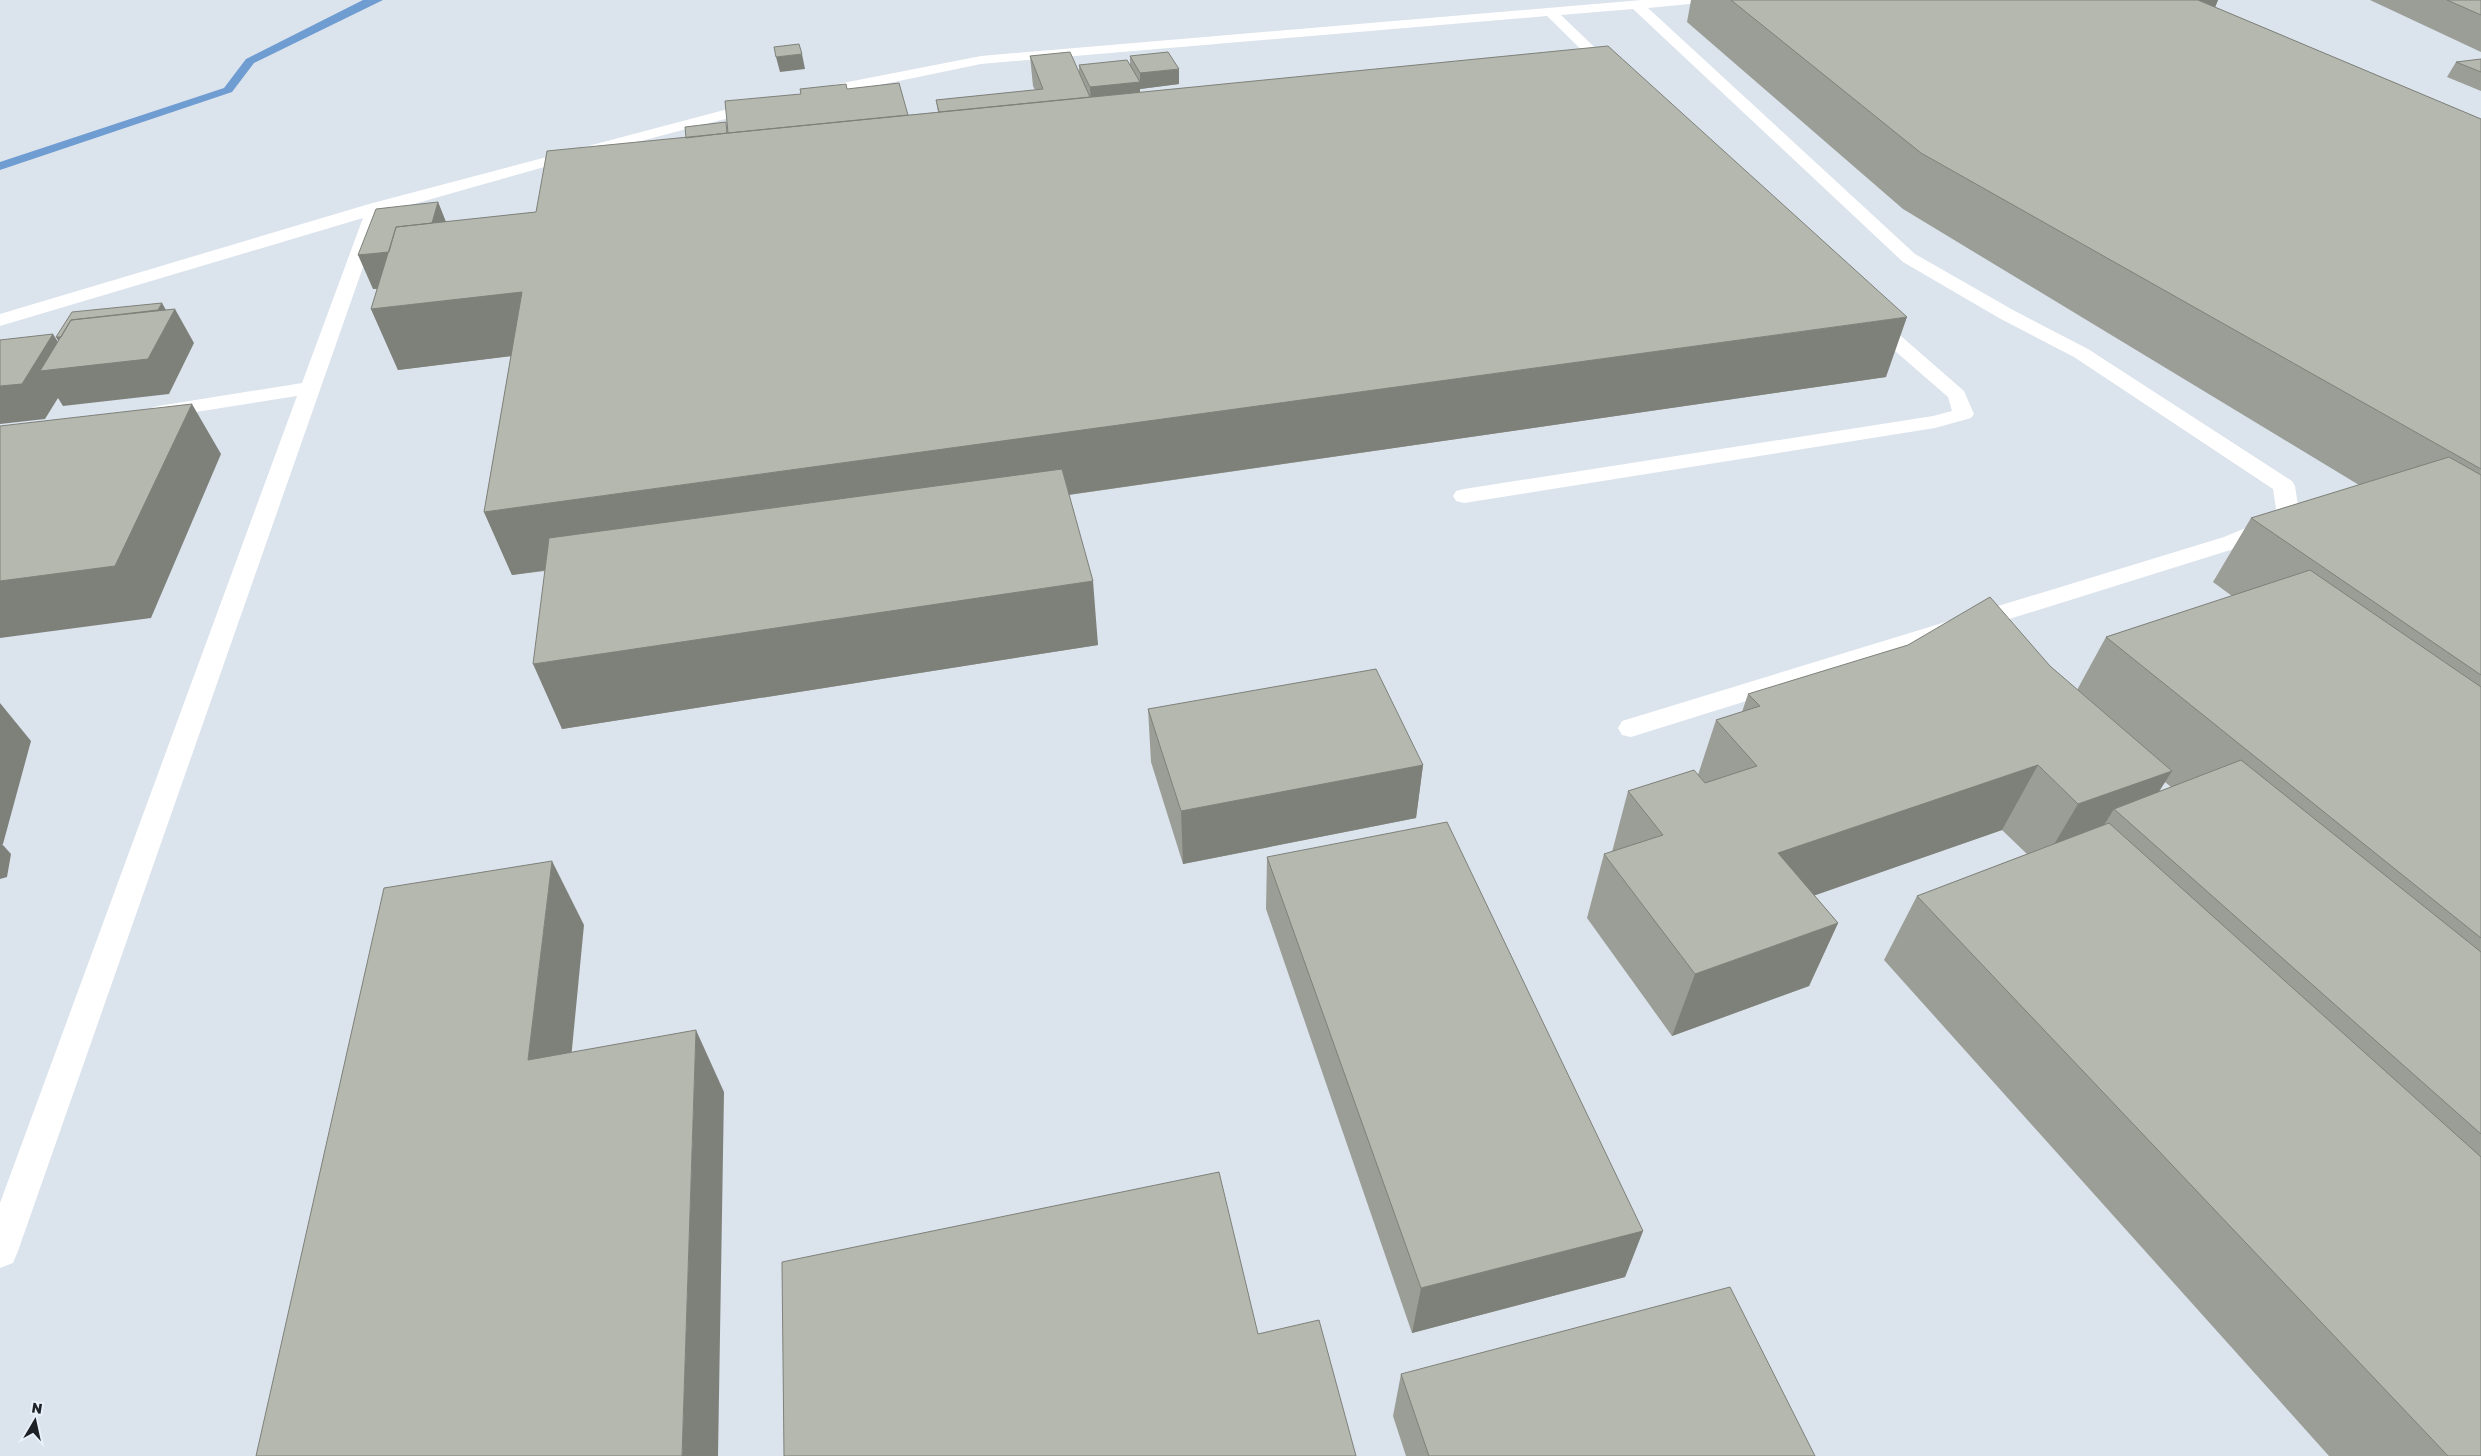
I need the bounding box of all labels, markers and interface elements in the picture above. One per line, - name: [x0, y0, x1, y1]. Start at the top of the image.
- north arrow: [10, 1396, 60, 1446]
- text: N: [31, 1398, 44, 1417]

